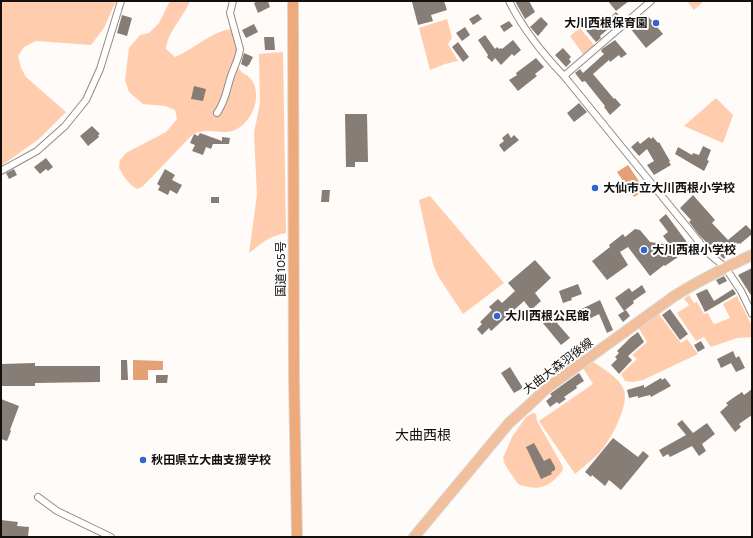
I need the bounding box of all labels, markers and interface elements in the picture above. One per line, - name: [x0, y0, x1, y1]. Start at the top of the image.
- place label: 大川西根保育園: [564, 16, 648, 30]
- marker: 大川西根保育園: [651, 18, 661, 28]
- place label: 大仙市立大川西根小学校: [603, 181, 735, 195]
- marker: 大仙市立大川西根小学校: [590, 183, 600, 193]
- street label: 国道105号: [274, 241, 288, 297]
- place label: 大川西根小学校: [652, 243, 736, 257]
- marker: 大川西根小学校: [639, 245, 649, 255]
- place label: 大川西根公民館: [505, 309, 589, 323]
- marker: 大川西根公民館: [492, 311, 502, 321]
- street label: 大曲大森羽後線: [520, 335, 596, 397]
- district label: 大曲西根: [395, 427, 451, 444]
- place label: 秋田県立大曲支援学校: [151, 453, 271, 467]
- marker: 秋田県立大曲支援学校: [138, 455, 148, 465]

